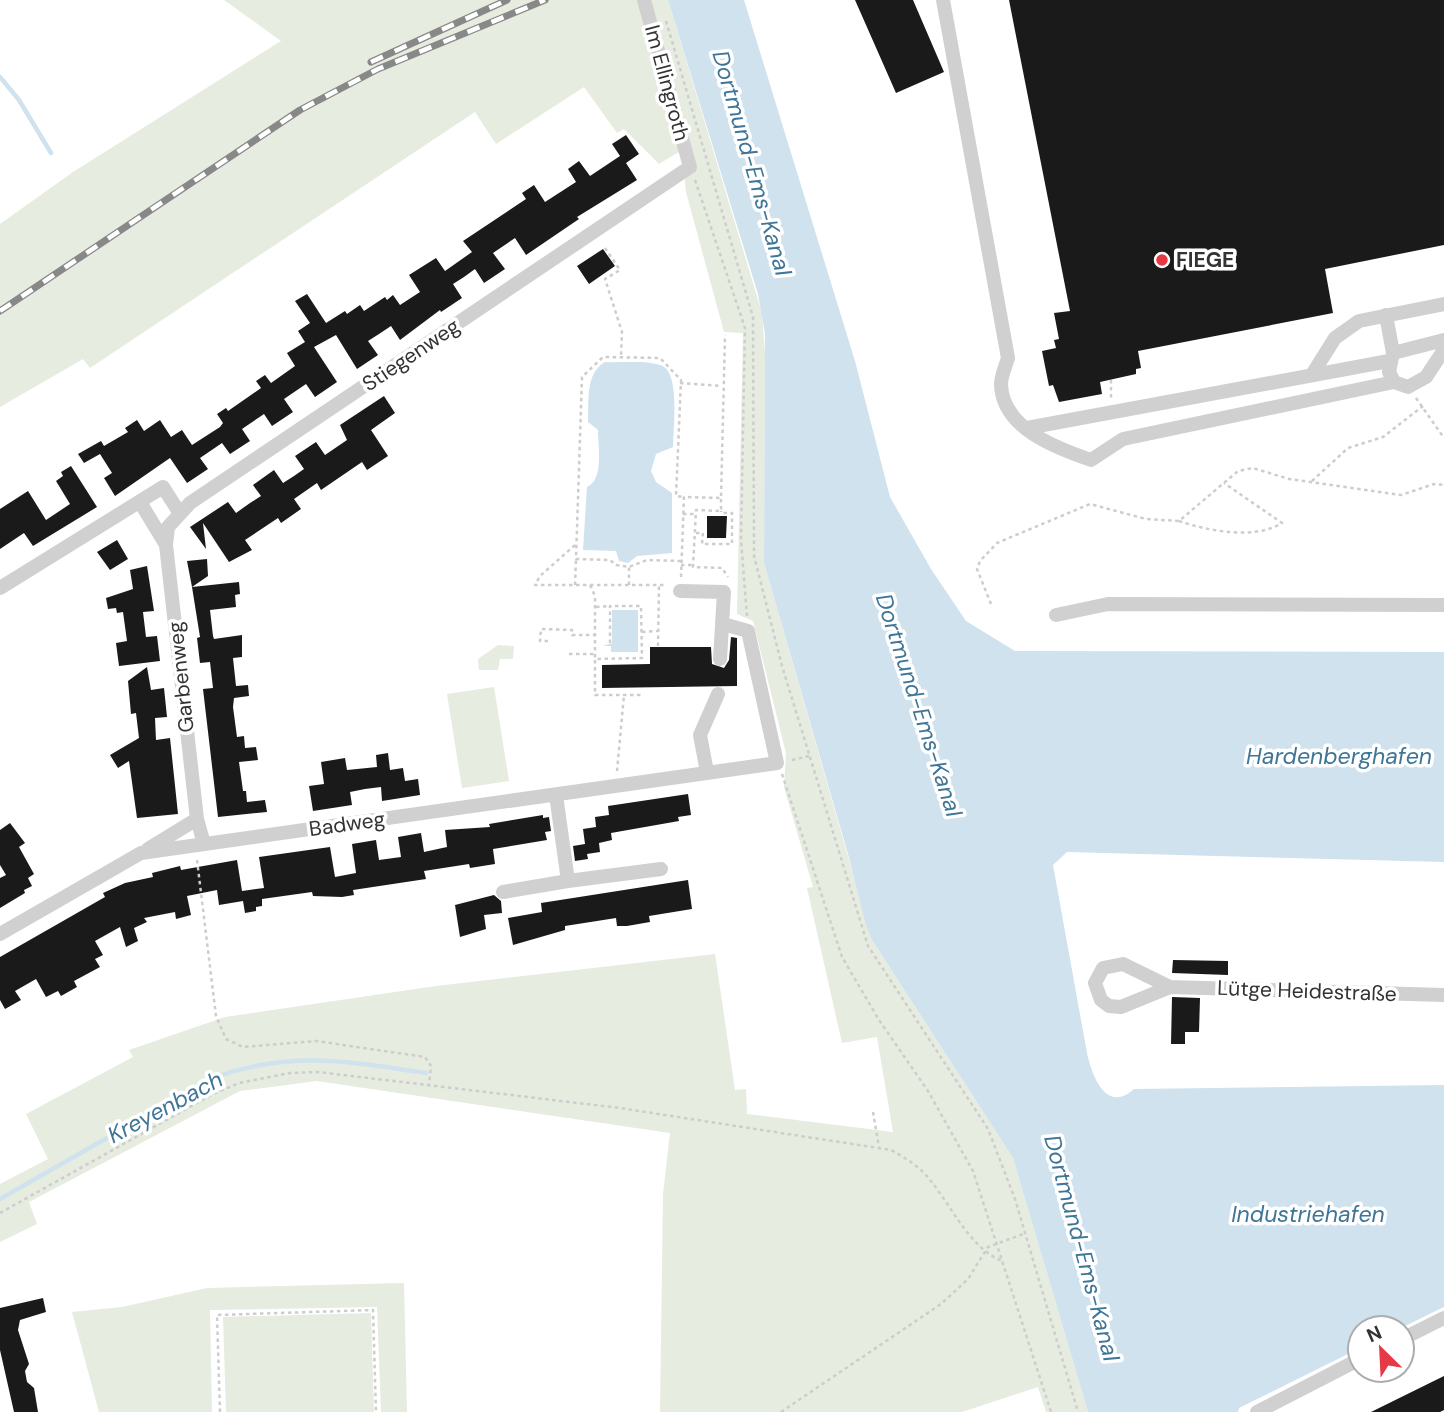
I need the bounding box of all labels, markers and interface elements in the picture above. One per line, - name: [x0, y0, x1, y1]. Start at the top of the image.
- street label: Im Ellingroth: [638, 22, 696, 144]
- water label: Dortmund-Ems-Kanal: [705, 47, 799, 280]
- place label: FIEGE: [1176, 246, 1234, 274]
- marker: FIEGE: [1154, 252, 1170, 268]
- street label: Stiegenweg: [357, 312, 465, 398]
- water label: Dortmund-Ems-Kanal: [869, 590, 970, 821]
- street label: Garbenweg: [161, 620, 201, 734]
- water label: Hardenberghafen: [1246, 741, 1432, 771]
- street label: Badweg: [307, 805, 387, 843]
- street label: Lütge Heidestraße: [1217, 974, 1397, 1008]
- water label: Kreyenbach: [102, 1064, 228, 1150]
- water label: Dortmund-Ems-Kanal: [1037, 1132, 1127, 1365]
- water label: Industriehafen: [1231, 1199, 1385, 1229]
- north arrow: [1346, 1314, 1416, 1384]
- text: N: [1363, 1320, 1386, 1348]

